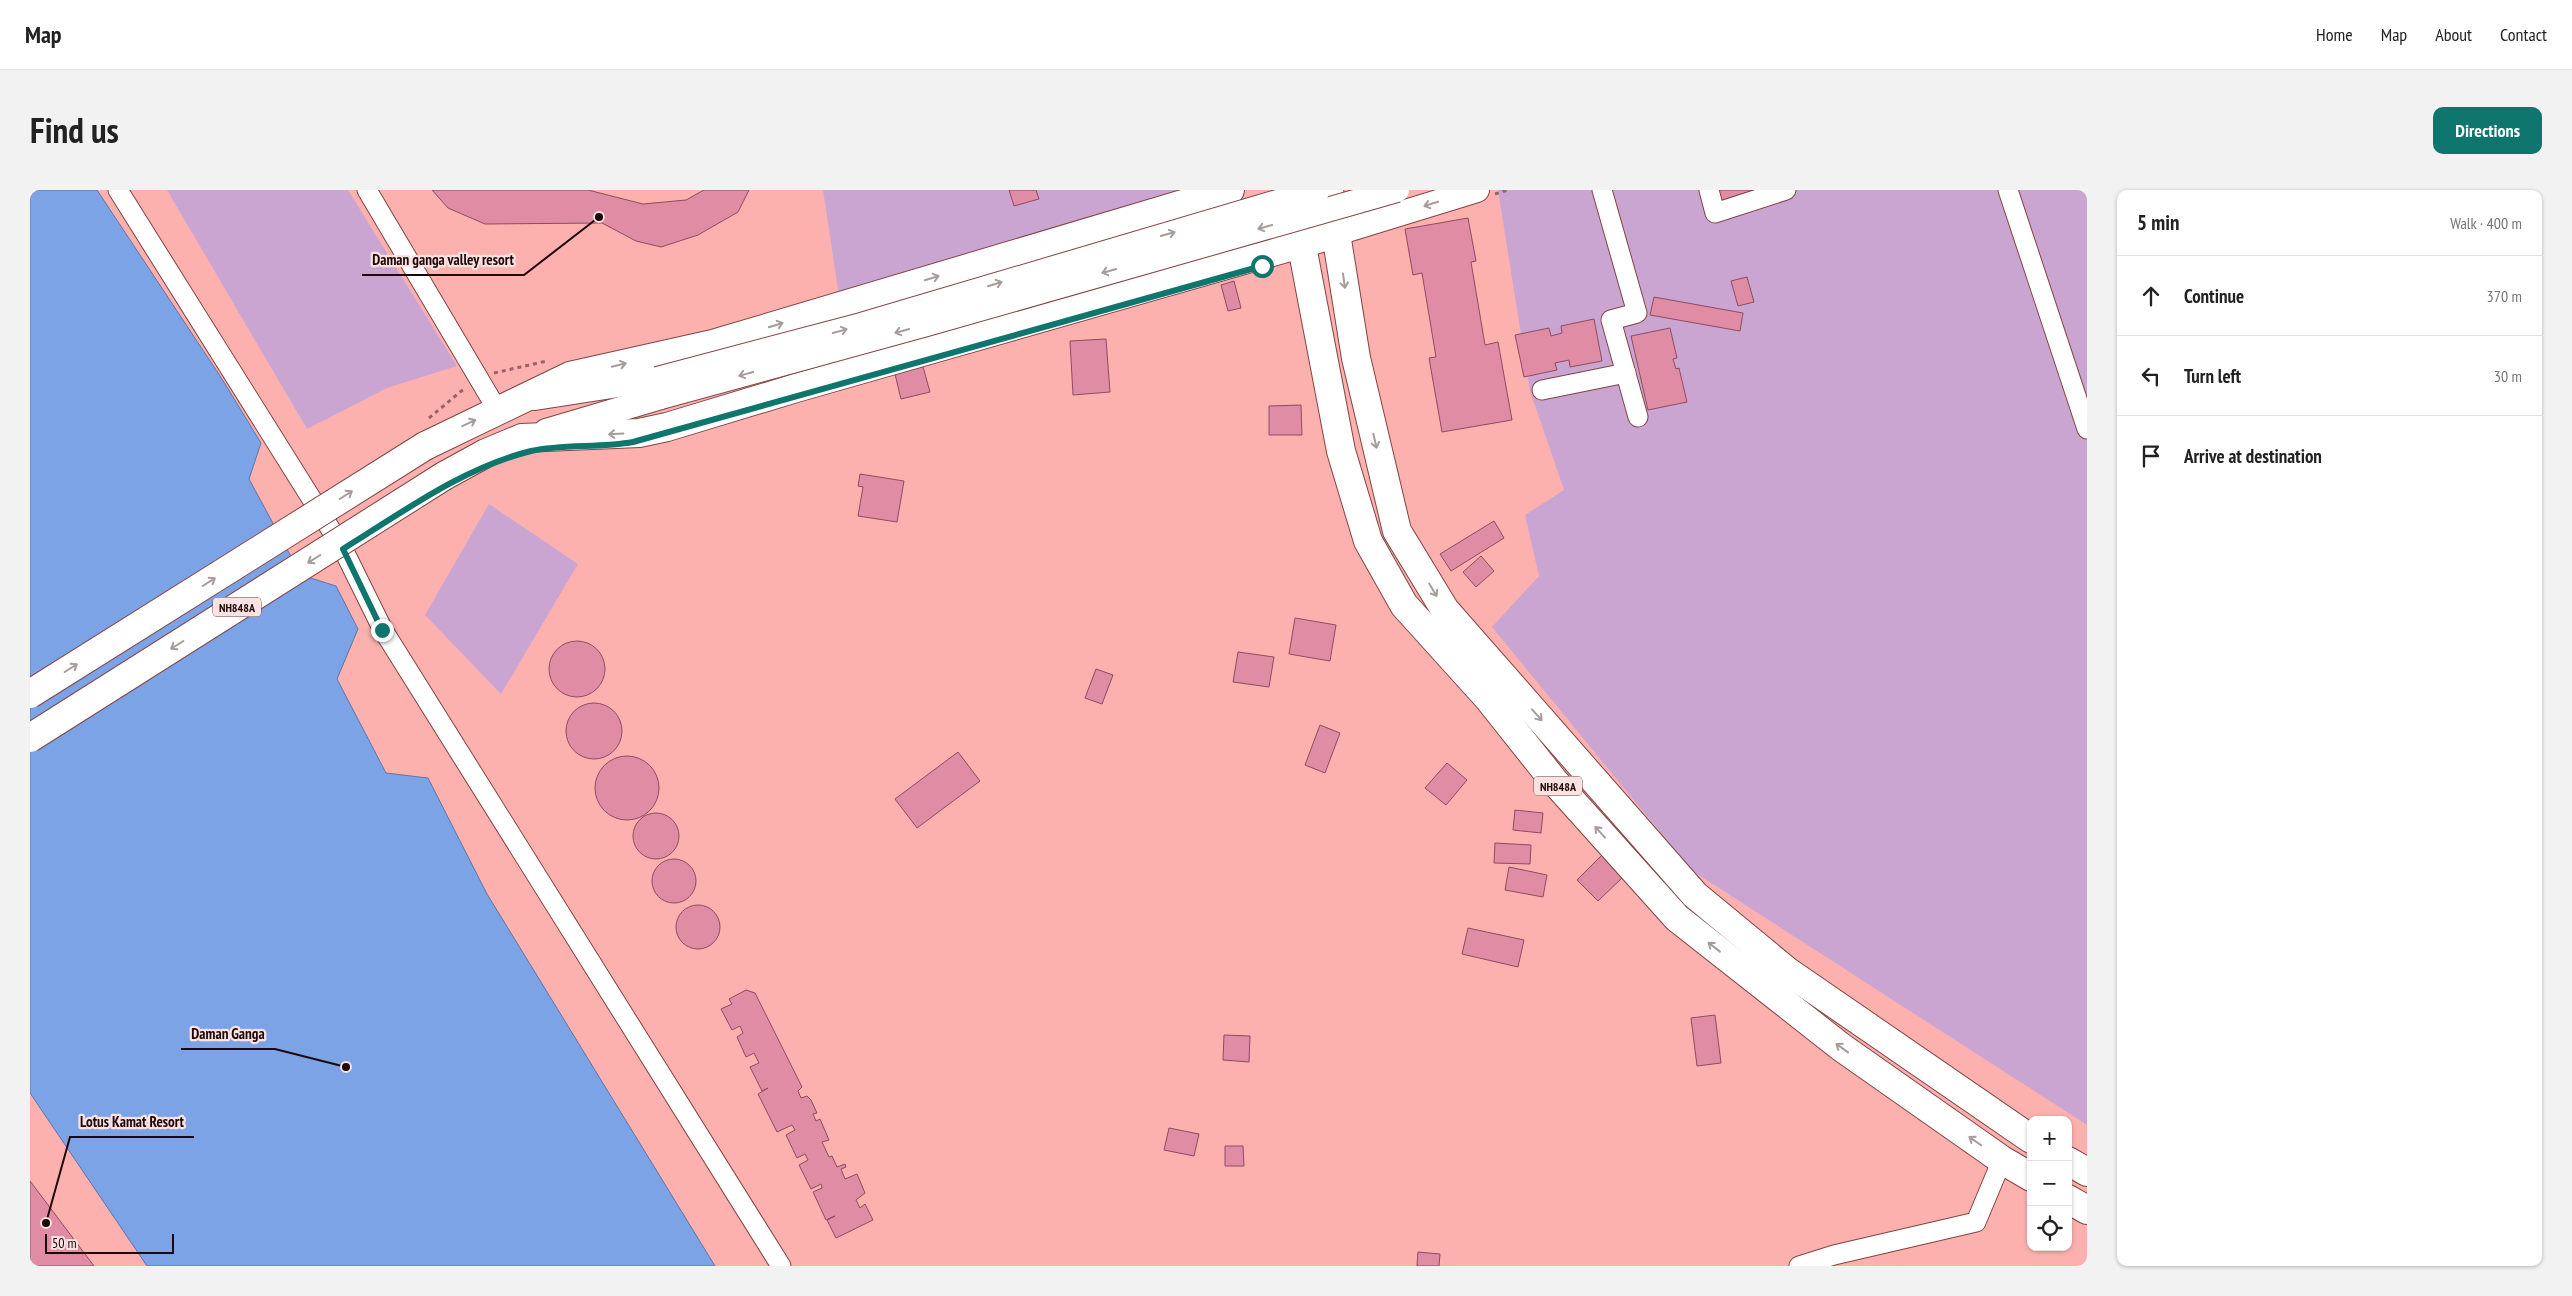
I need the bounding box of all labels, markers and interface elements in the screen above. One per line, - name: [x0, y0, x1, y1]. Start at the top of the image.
- text: Map: [25, 19, 62, 50]
- text: Home: [2316, 23, 2353, 46]
- text: Map: [2381, 23, 2407, 46]
- text: About: [2435, 23, 2472, 46]
- text: Contact: [2500, 23, 2547, 46]
- text: Find us: [30, 107, 119, 153]
- button: Directions: [2433, 107, 2542, 154]
- one-way arrow: [1423, 200, 1439, 210]
- text: 5 min: [2137, 209, 2179, 236]
- text: Walk · 400 m: [2450, 213, 2522, 233]
- one-way arrow: [1258, 222, 1274, 232]
- one-way arrow: [1160, 229, 1176, 238]
- callout: Daman ganga valley resort: [362, 245, 524, 275]
- text: Daman ganga valley resort: [372, 250, 514, 269]
- route start: [1251, 255, 1274, 278]
- one-way arrow: [1101, 267, 1117, 277]
- one-way arrow: [924, 273, 940, 283]
- one-way arrow: [1339, 273, 1349, 289]
- one-way arrow: [987, 279, 1003, 289]
- icon: ahead: [2137, 282, 2165, 310]
- text: Continue: [2184, 284, 2244, 308]
- text: 370 m: [2487, 286, 2522, 306]
- one-way arrow: [768, 319, 784, 329]
- one-way arrow: [831, 326, 847, 335]
- one-way arrow: [895, 326, 911, 336]
- one-way arrow: [611, 360, 627, 369]
- icon: left: [2137, 362, 2165, 390]
- text: Turn left: [2184, 364, 2241, 388]
- text: 30 m: [2494, 366, 2522, 386]
- one-way arrow: [738, 370, 754, 379]
- one-way arrow: [461, 418, 476, 428]
- one-way arrow: [608, 429, 624, 438]
- one-way arrow: [1371, 432, 1380, 448]
- icon: arrive: [2137, 442, 2165, 470]
- text: Arrive at destination: [2184, 444, 2322, 468]
- one-way arrow: [339, 490, 353, 500]
- one-way arrow: [308, 554, 322, 564]
- one-way arrow: [202, 577, 216, 587]
- one-way arrow: [1429, 583, 1439, 597]
- road number: NH848A: [213, 598, 261, 617]
- route end: [371, 619, 394, 642]
- one-way arrow: [170, 640, 184, 651]
- one-way arrow: [64, 663, 78, 673]
- one-way arrow: [1531, 709, 1543, 722]
- road number: NH848A: [1534, 776, 1582, 796]
- one-way arrow: [1594, 826, 1606, 839]
- one-way arrow: [1708, 942, 1721, 953]
- callout: Daman Ganga: [181, 1019, 275, 1049]
- text: Daman Ganga: [191, 1024, 265, 1043]
- one-way arrow: [1835, 1043, 1849, 1053]
- callout: Lotus Kamat Resort: [70, 1107, 194, 1137]
- text: Lotus Kamat Resort: [80, 1112, 185, 1131]
- map controls: [2027, 1116, 2072, 1251]
- button: +: [2027, 1116, 2072, 1161]
- one-way arrow: [1968, 1136, 1982, 1146]
- button: −: [2027, 1161, 2072, 1206]
- button: locate: [2027, 1206, 2072, 1251]
- scale bar: [45, 1231, 174, 1254]
- text: 50 m: [52, 1234, 77, 1252]

